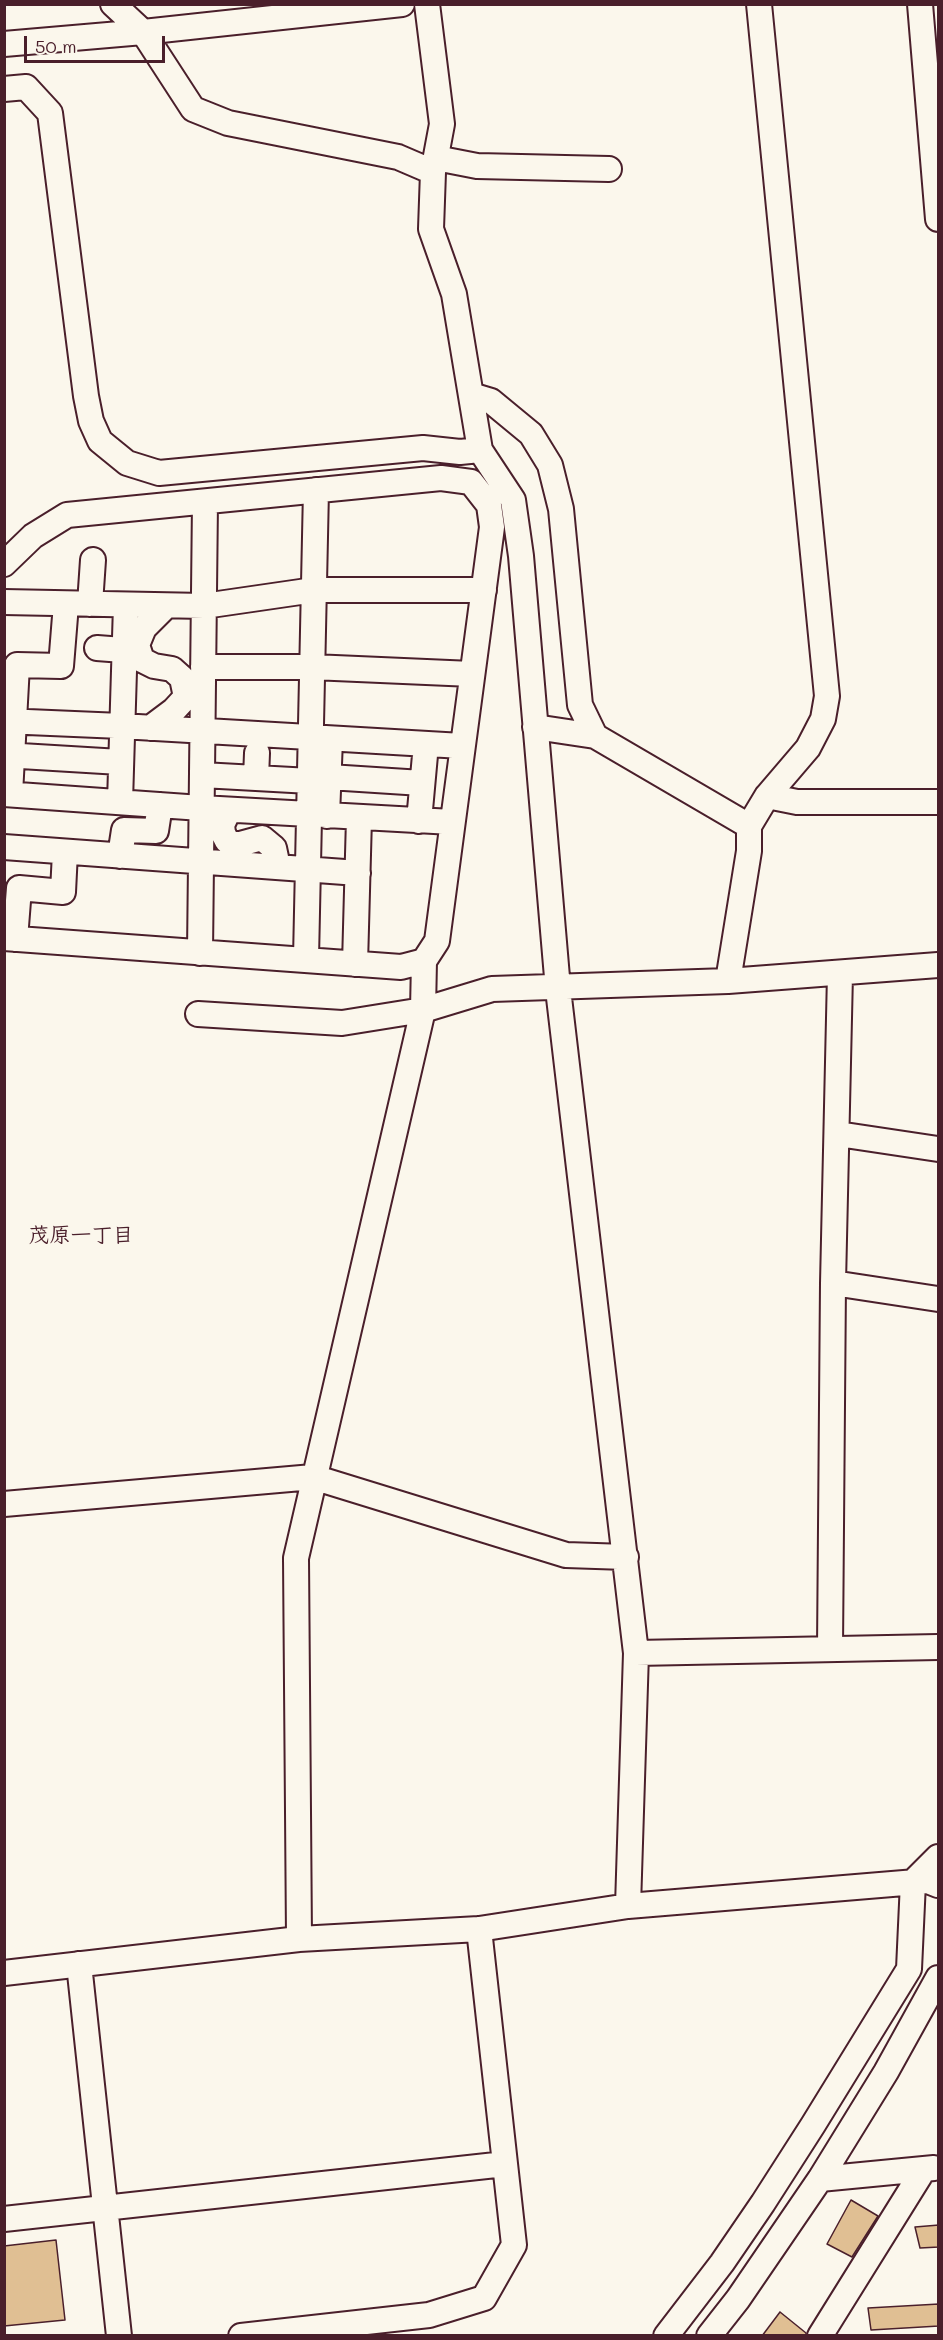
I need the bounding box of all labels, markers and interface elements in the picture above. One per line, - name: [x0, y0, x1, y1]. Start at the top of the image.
- scale bar: [27, 24, 168, 62]
- text: 50 m: [35, 34, 77, 58]
- district label: 茂原一丁目: [29, 1223, 133, 1249]

